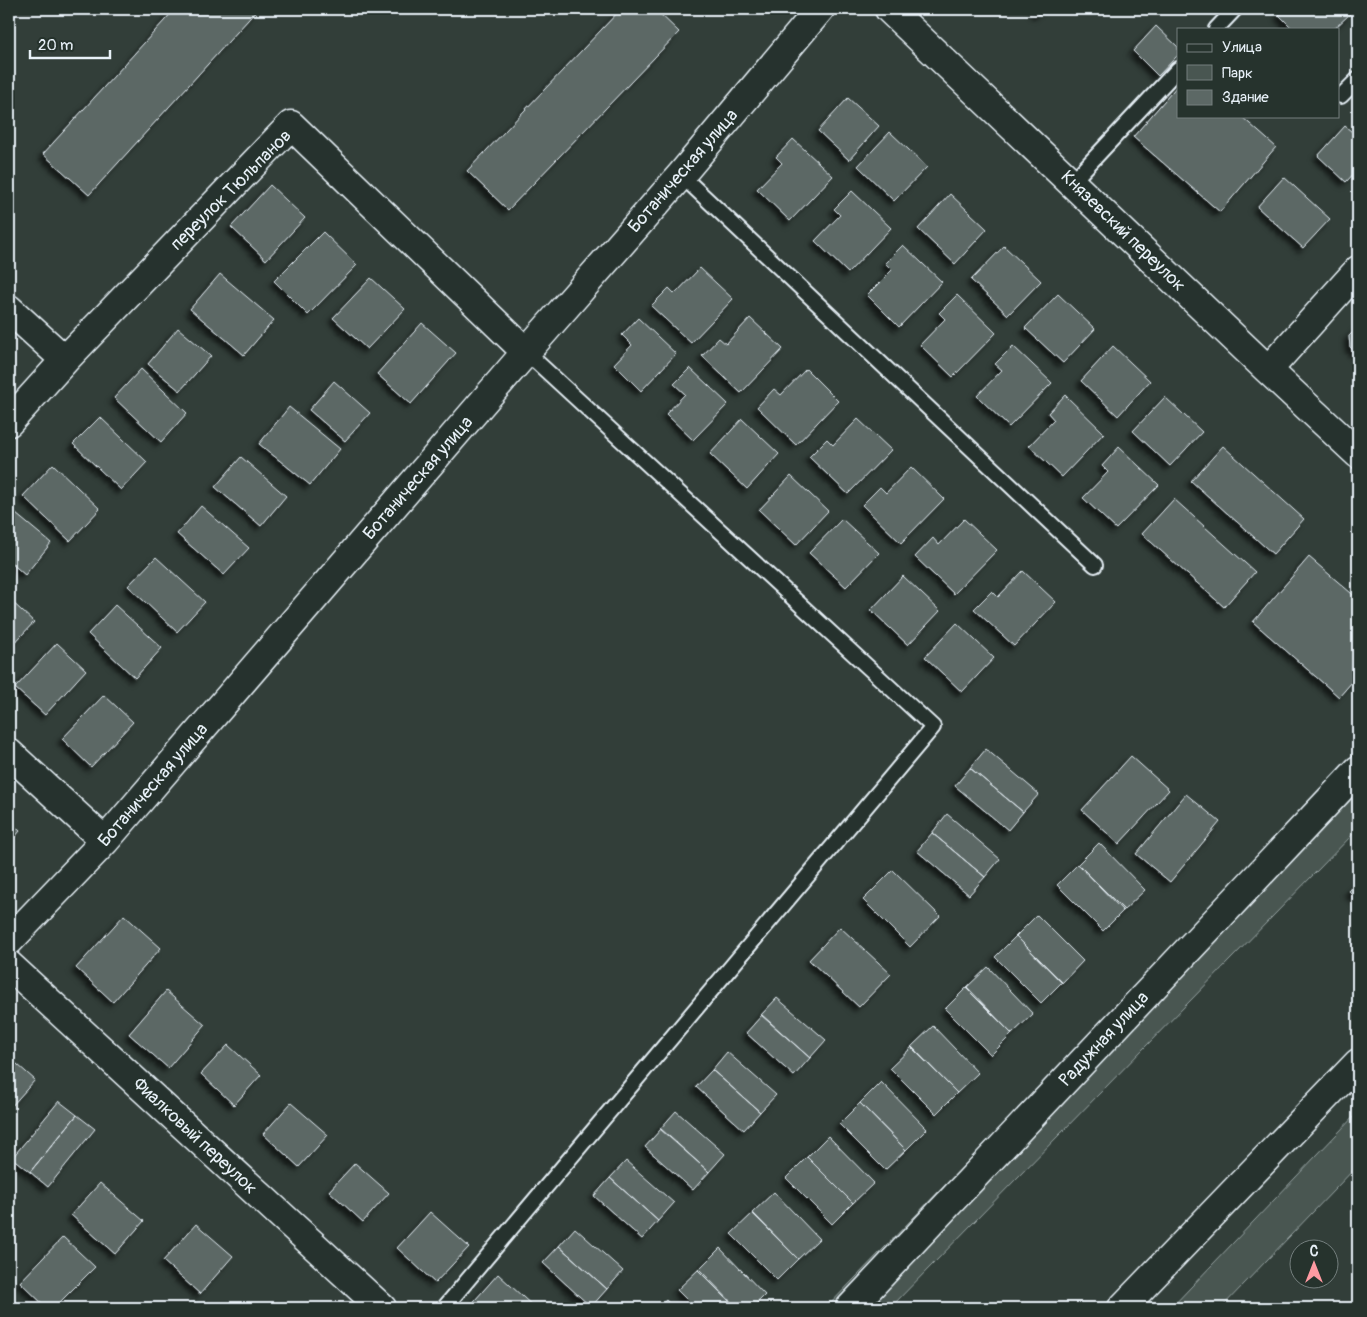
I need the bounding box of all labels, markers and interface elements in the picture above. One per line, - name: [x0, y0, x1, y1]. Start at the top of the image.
- scale bar: [30, 28, 110, 60]
- legend: [1177, 28, 1340, 118]
- text: 20 m: [38, 36, 73, 55]
- text: Улица: [1222, 38, 1262, 57]
- text: Парк: [1222, 64, 1253, 83]
- text: Здание: [1222, 88, 1269, 107]
- street label: Ботаническая улица: [623, 104, 743, 238]
- street label: переулок Тюльпанов: [166, 125, 296, 255]
- street label: Князевский переулок: [1056, 166, 1190, 296]
- street label: Ботаническая улица: [358, 411, 478, 545]
- street label: Ботаническая улица: [93, 718, 213, 852]
- street label: Радужная улица: [1054, 987, 1154, 1091]
- street label: Фиалковый переулок: [128, 1073, 262, 1199]
- north arrow: [1290, 1240, 1340, 1290]
- text: С: [1310, 1243, 1319, 1260]

